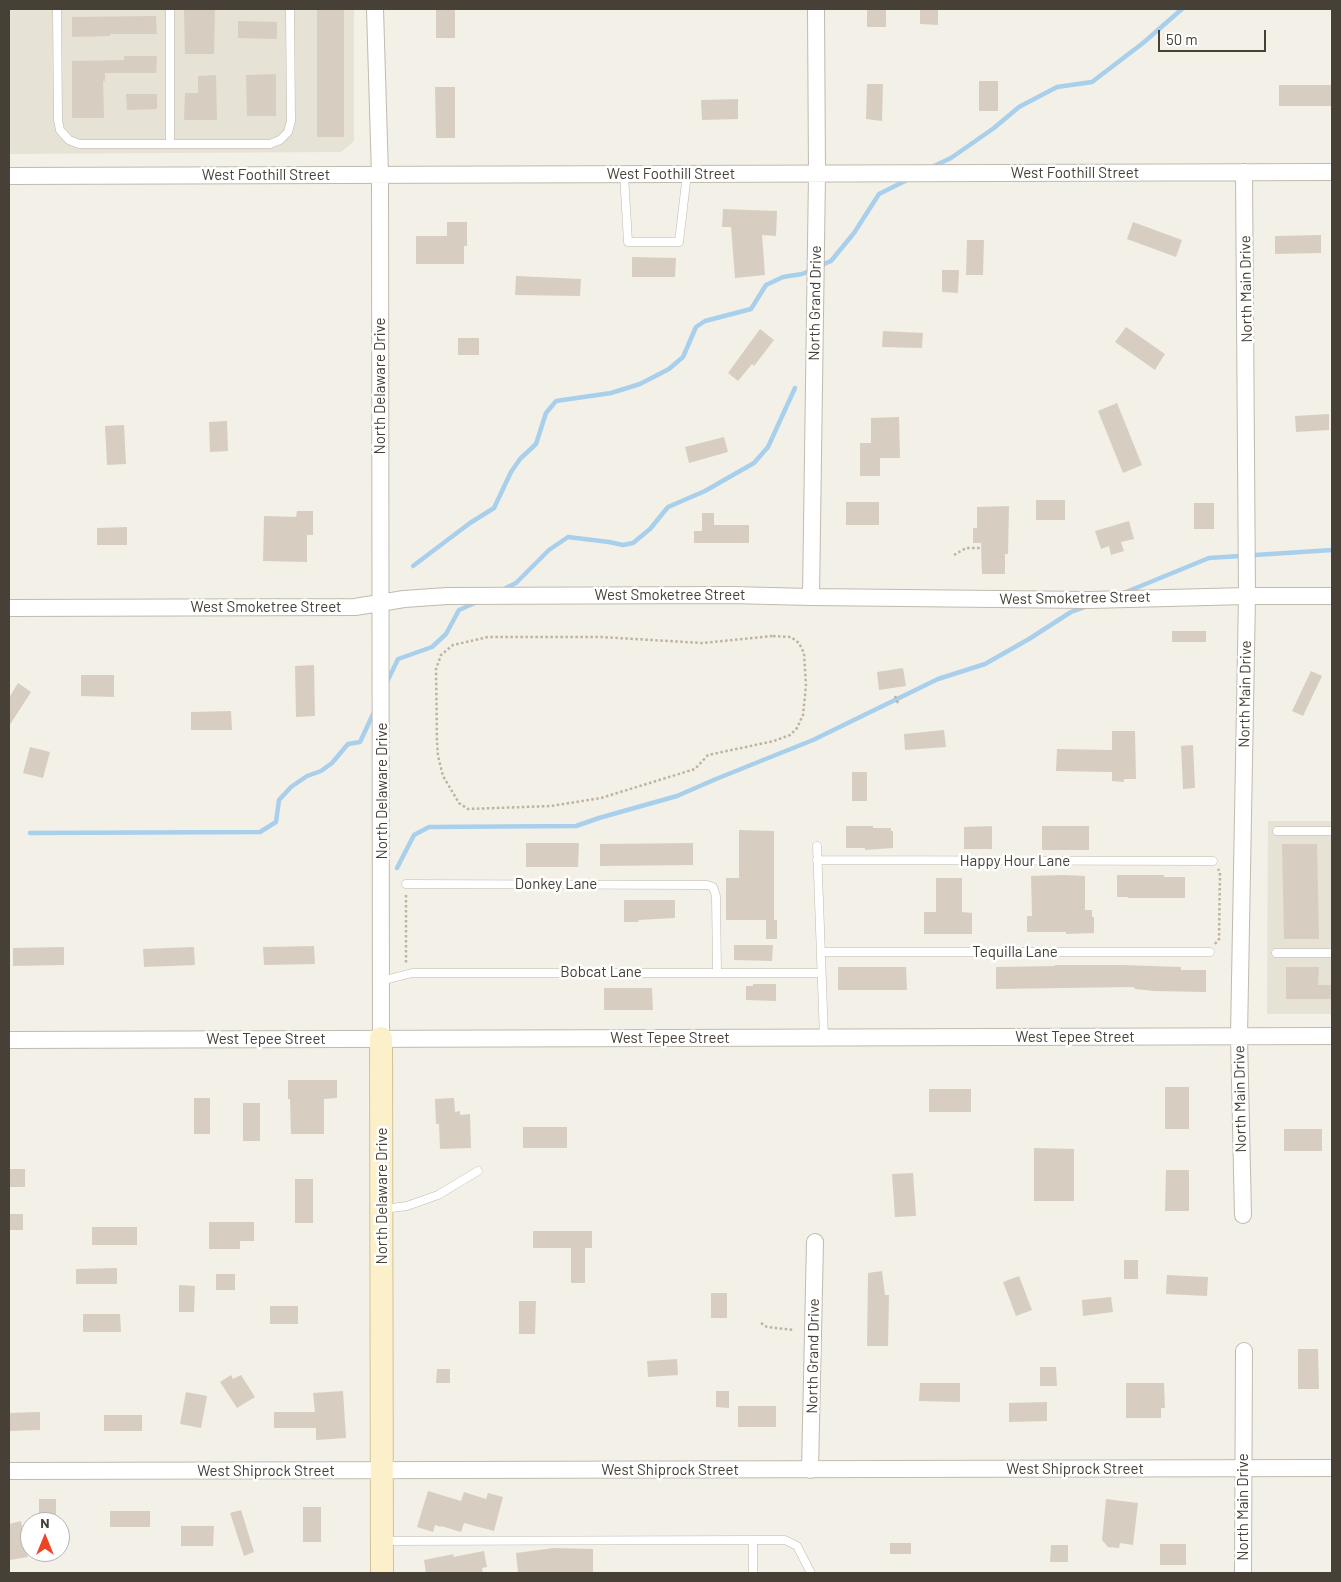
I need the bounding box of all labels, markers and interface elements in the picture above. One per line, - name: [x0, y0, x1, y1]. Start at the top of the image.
- scale bar: [1161, 20, 1268, 52]
- text: 50 m: [1166, 30, 1198, 48]
- street label: West Foothill Street: [1011, 164, 1139, 182]
- street label: West Foothill Street: [607, 165, 735, 183]
- street label: West Foothill Street: [202, 166, 330, 184]
- street label: North Main Drive: [1236, 235, 1256, 343]
- street label: North Grand Drive: [805, 245, 825, 361]
- street label: North Delaware Drive: [371, 318, 389, 454]
- street label: West Smoketree Street: [594, 586, 746, 604]
- street label: West Smoketree Street: [999, 588, 1151, 608]
- street label: West Smoketree Street: [190, 598, 342, 616]
- street label: North Main Drive: [1235, 640, 1255, 748]
- street label: North Delaware Drive: [373, 723, 391, 859]
- street label: Happy Hour Lane: [960, 852, 1070, 870]
- street label: Donkey Lane: [515, 875, 597, 893]
- street label: Tequilla Lane: [972, 943, 1058, 961]
- street label: Bobcat Lane: [560, 963, 642, 981]
- street label: West Tepee Street: [1015, 1028, 1135, 1046]
- street label: West Tepee Street: [610, 1029, 730, 1047]
- street label: West Tepee Street: [206, 1030, 326, 1048]
- street label: North Main Drive: [1230, 1045, 1250, 1153]
- street label: North Delaware Drive: [373, 1128, 391, 1264]
- street label: North Grand Drive: [803, 1298, 823, 1414]
- street label: North Main Drive: [1234, 1453, 1252, 1561]
- street label: West Shiprock Street: [1006, 1460, 1144, 1478]
- street label: West Shiprock Street: [601, 1461, 739, 1479]
- street label: West Shiprock Street: [197, 1462, 335, 1480]
- north arrow: [20, 1512, 70, 1562]
- text: N: [40, 1514, 50, 1531]

